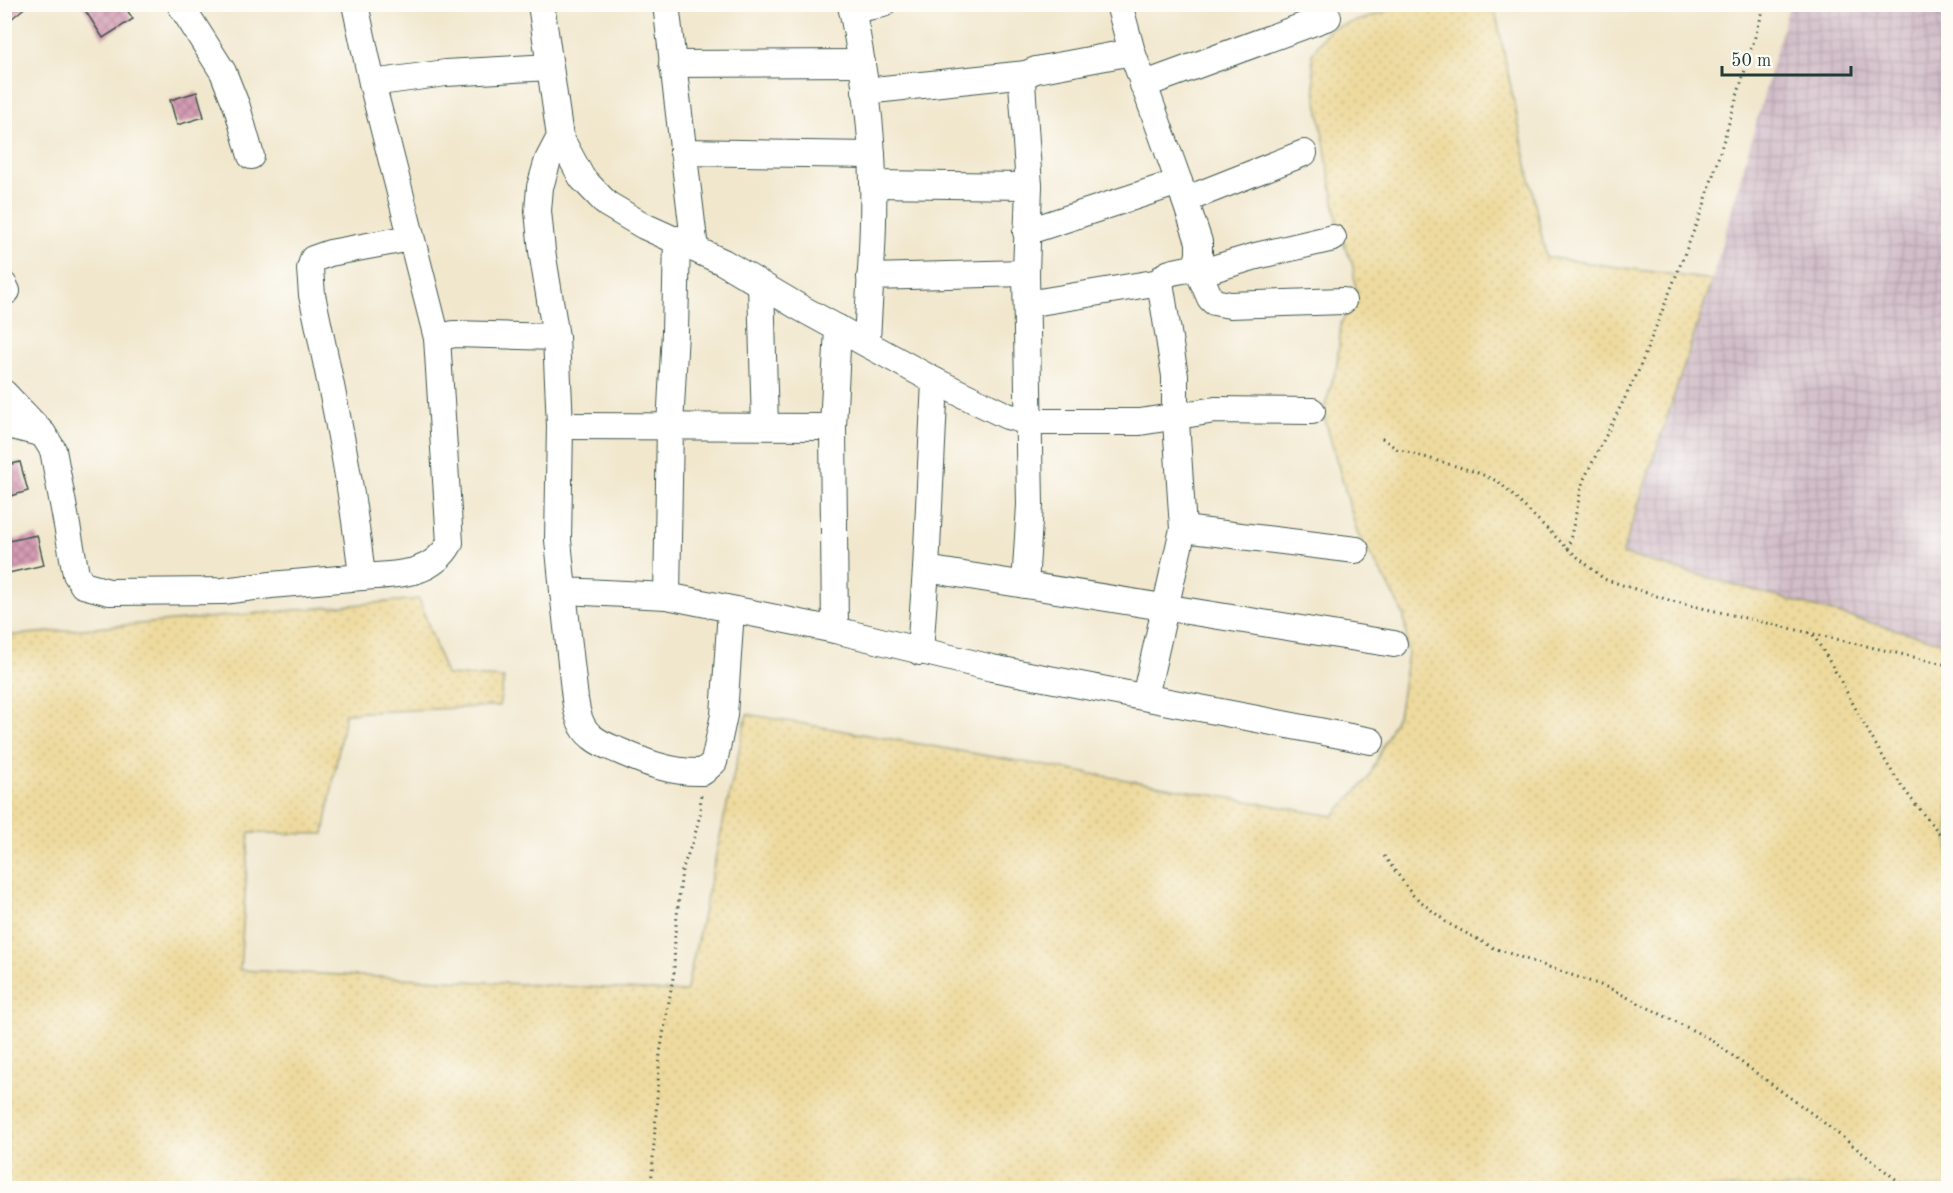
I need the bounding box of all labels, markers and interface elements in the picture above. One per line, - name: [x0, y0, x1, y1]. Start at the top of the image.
- scale bar: [1722, 39, 1851, 77]
- text: 50 m: [1731, 52, 1771, 70]

